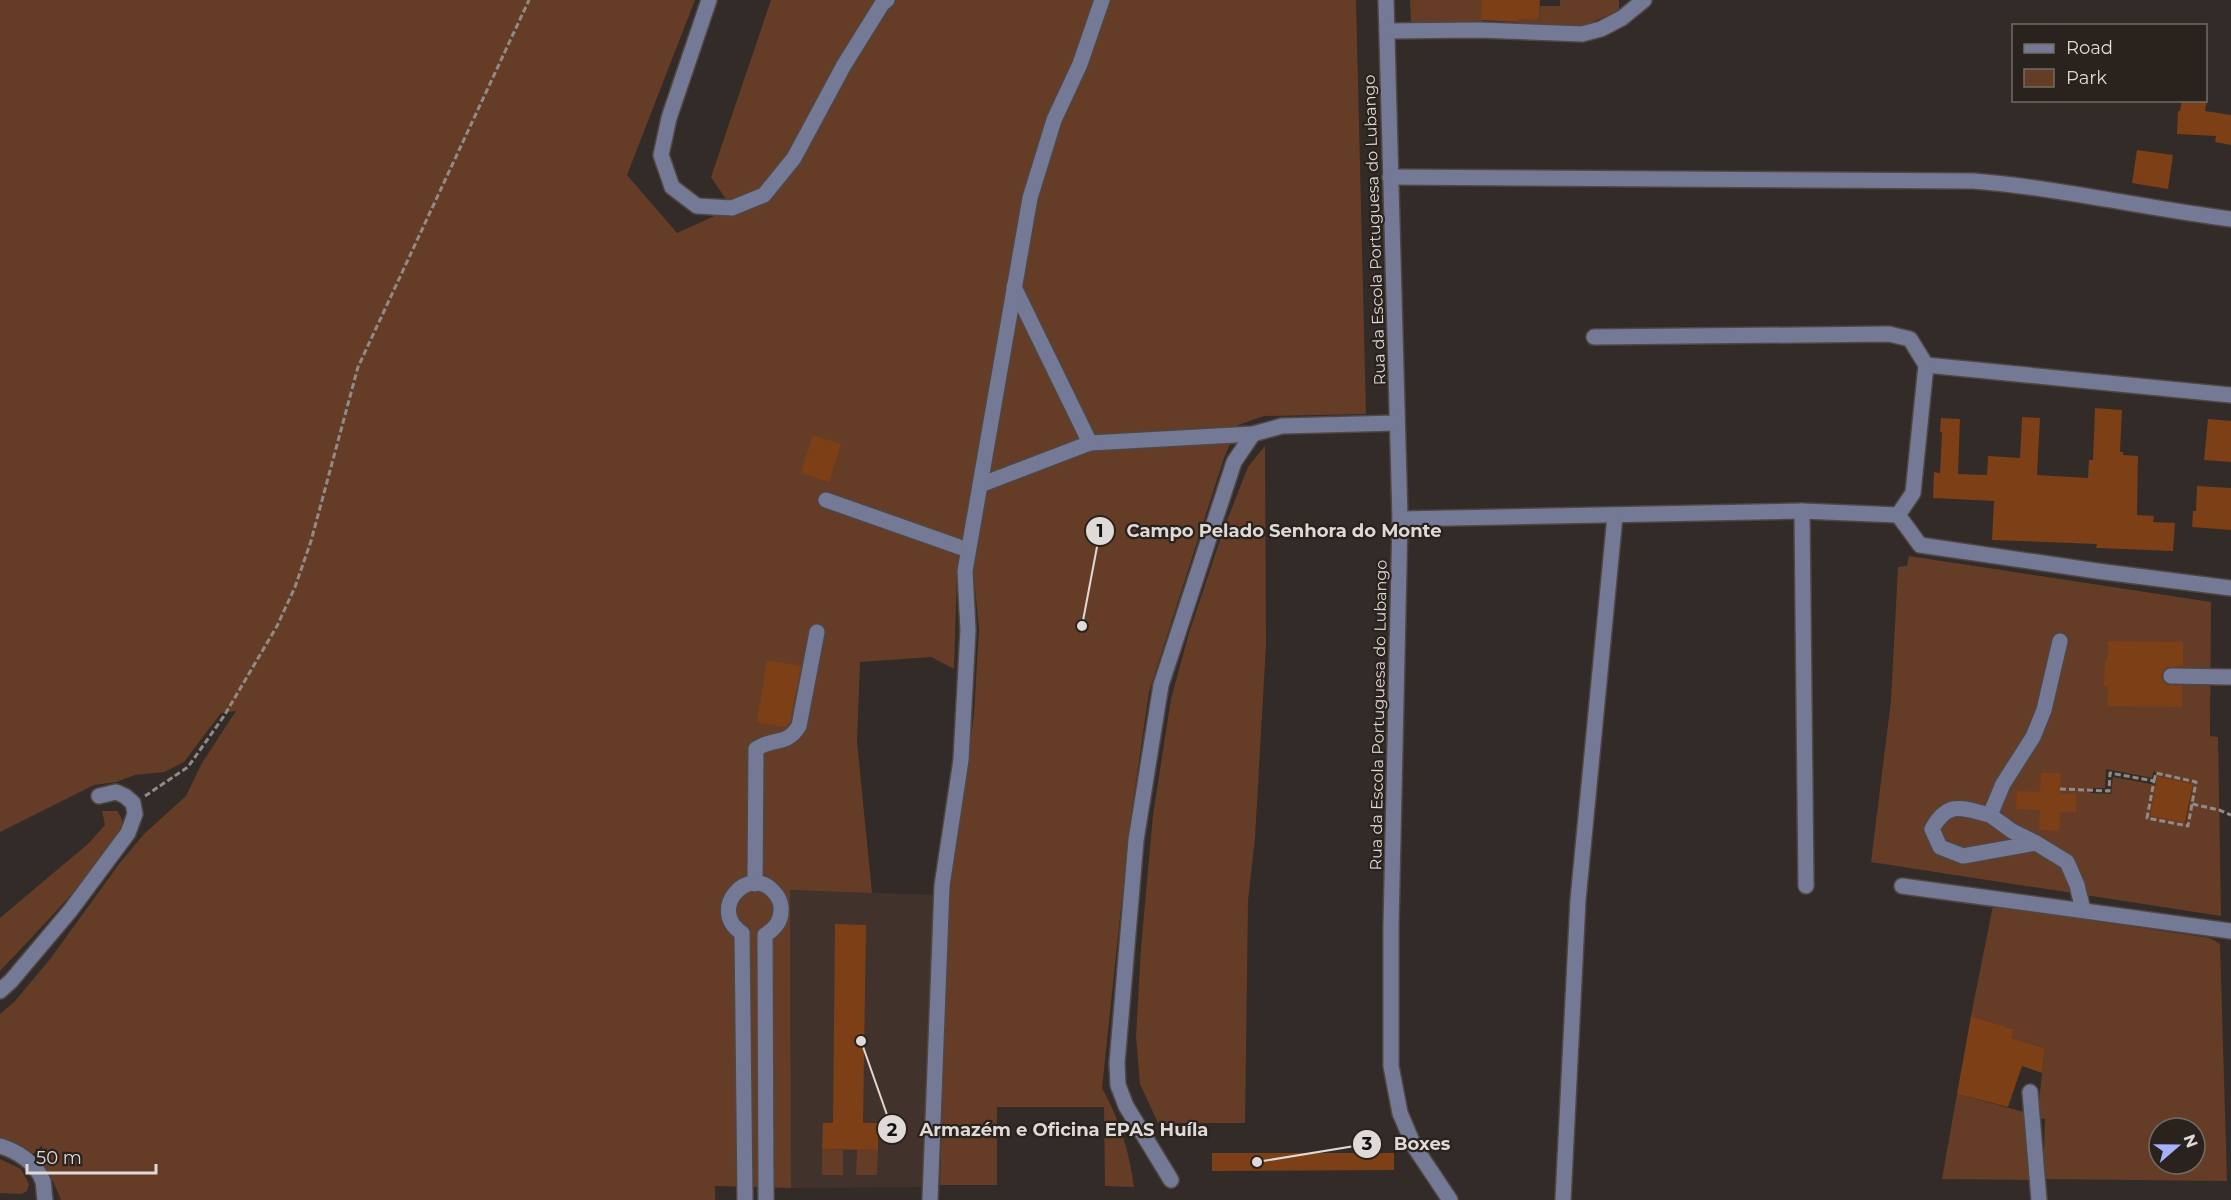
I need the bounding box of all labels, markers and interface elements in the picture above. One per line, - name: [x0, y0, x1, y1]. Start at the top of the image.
- legend: [2012, 24, 2207, 102]
- text: Road: [2066, 37, 2113, 59]
- text: Park: [2066, 67, 2107, 89]
- street label: Rua da Escola Portuguesa do Lubango: [1360, 74, 1389, 386]
- callout: Campo Pelado Senhora do Monte: [1085, 513, 1454, 549]
- text: 1: [1096, 520, 1104, 542]
- text: Campo Pelado Senhora do Monte: [1126, 520, 1442, 542]
- street label: Rua da Escola Portuguesa do Lubango: [1366, 559, 1391, 871]
- callout: Armazém e Oficina EPAS Huíla: [877, 1111, 1220, 1147]
- north arrow: [2147, 1116, 2207, 1176]
- text: 2: [887, 1119, 898, 1141]
- text: Armazém e Oficina EPAS Huíla: [919, 1119, 1208, 1141]
- callout: Boxes: [1352, 1126, 1463, 1162]
- text: N: [2179, 1132, 2202, 1150]
- text: 3: [1361, 1133, 1373, 1155]
- text: Boxes: [1394, 1133, 1451, 1155]
- scale bar: [27, 1137, 156, 1175]
- text: 50 m: [36, 1147, 82, 1169]

